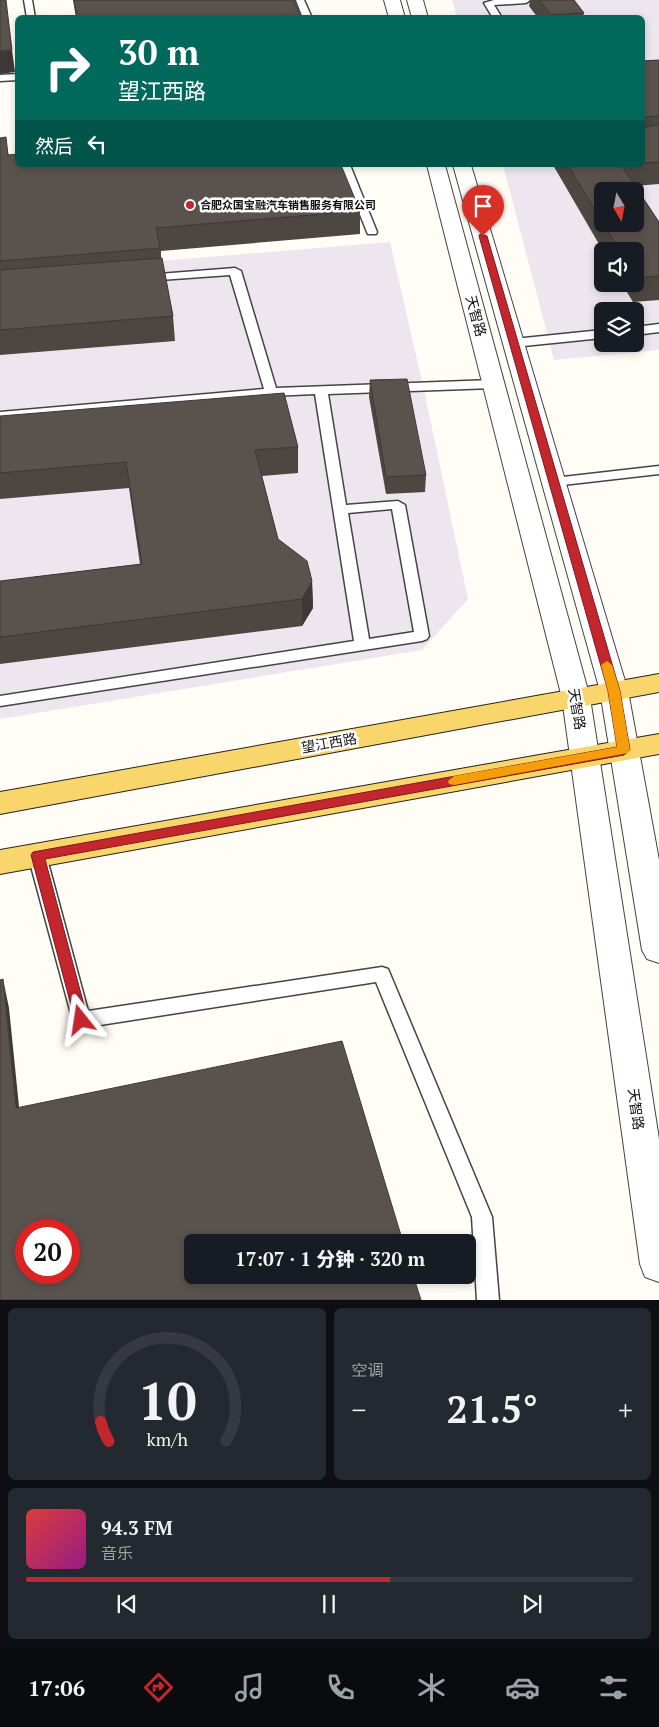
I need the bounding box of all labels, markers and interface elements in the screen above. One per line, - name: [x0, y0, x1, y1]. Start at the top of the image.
- text: 30 m: [118, 29, 199, 75]
- icon: right: [35, 35, 100, 100]
- text: 望江西路: [118, 76, 206, 105]
- icon: left: [83, 130, 111, 158]
- text: 然后: [35, 133, 73, 158]
- north arrow: [594, 182, 644, 232]
- map controls: [594, 182, 644, 352]
- pin: [462, 185, 504, 236]
- icon: arrive: [469, 192, 497, 220]
- place label: 合肥众国宝融汽车销售服务有限公司: [200, 198, 376, 212]
- marker: 合肥众国宝融汽车销售服务有限公司: [184, 199, 196, 211]
- button: sound: [594, 242, 644, 292]
- street label: 天智路: [462, 293, 491, 339]
- button: layers: [594, 302, 644, 352]
- street label: 天智路: [564, 687, 590, 731]
- street label: 望江西路: [300, 728, 358, 757]
- position arrow: [54, 993, 106, 1045]
- street label: 天智路: [624, 1087, 649, 1131]
- speed limit sign: 20: [15, 1219, 80, 1284]
- text: 17:07 · 1 分钟 · 320 m: [235, 1246, 425, 1271]
- text: 空调: [352, 1359, 384, 1381]
- text: 10: [137, 1366, 196, 1435]
- text: 21.5°: [447, 1384, 538, 1434]
- text: −: [352, 1391, 366, 1428]
- text: +: [618, 1391, 633, 1428]
- text: km/h: [146, 1427, 188, 1451]
- text: 94.3 FM: [101, 1515, 173, 1540]
- text: 音乐: [101, 1542, 133, 1564]
- icon: previous: [113, 1590, 141, 1618]
- icon: pause: [315, 1590, 343, 1618]
- icon: next: [518, 1590, 546, 1618]
- icon: directions: [141, 1670, 176, 1705]
- icon: music: [232, 1670, 267, 1705]
- icon: phone: [323, 1670, 358, 1705]
- icon: climate: [414, 1670, 449, 1705]
- icon: car: [505, 1670, 540, 1705]
- icon: filters: [596, 1670, 631, 1705]
- text: 17:06: [28, 1673, 85, 1702]

